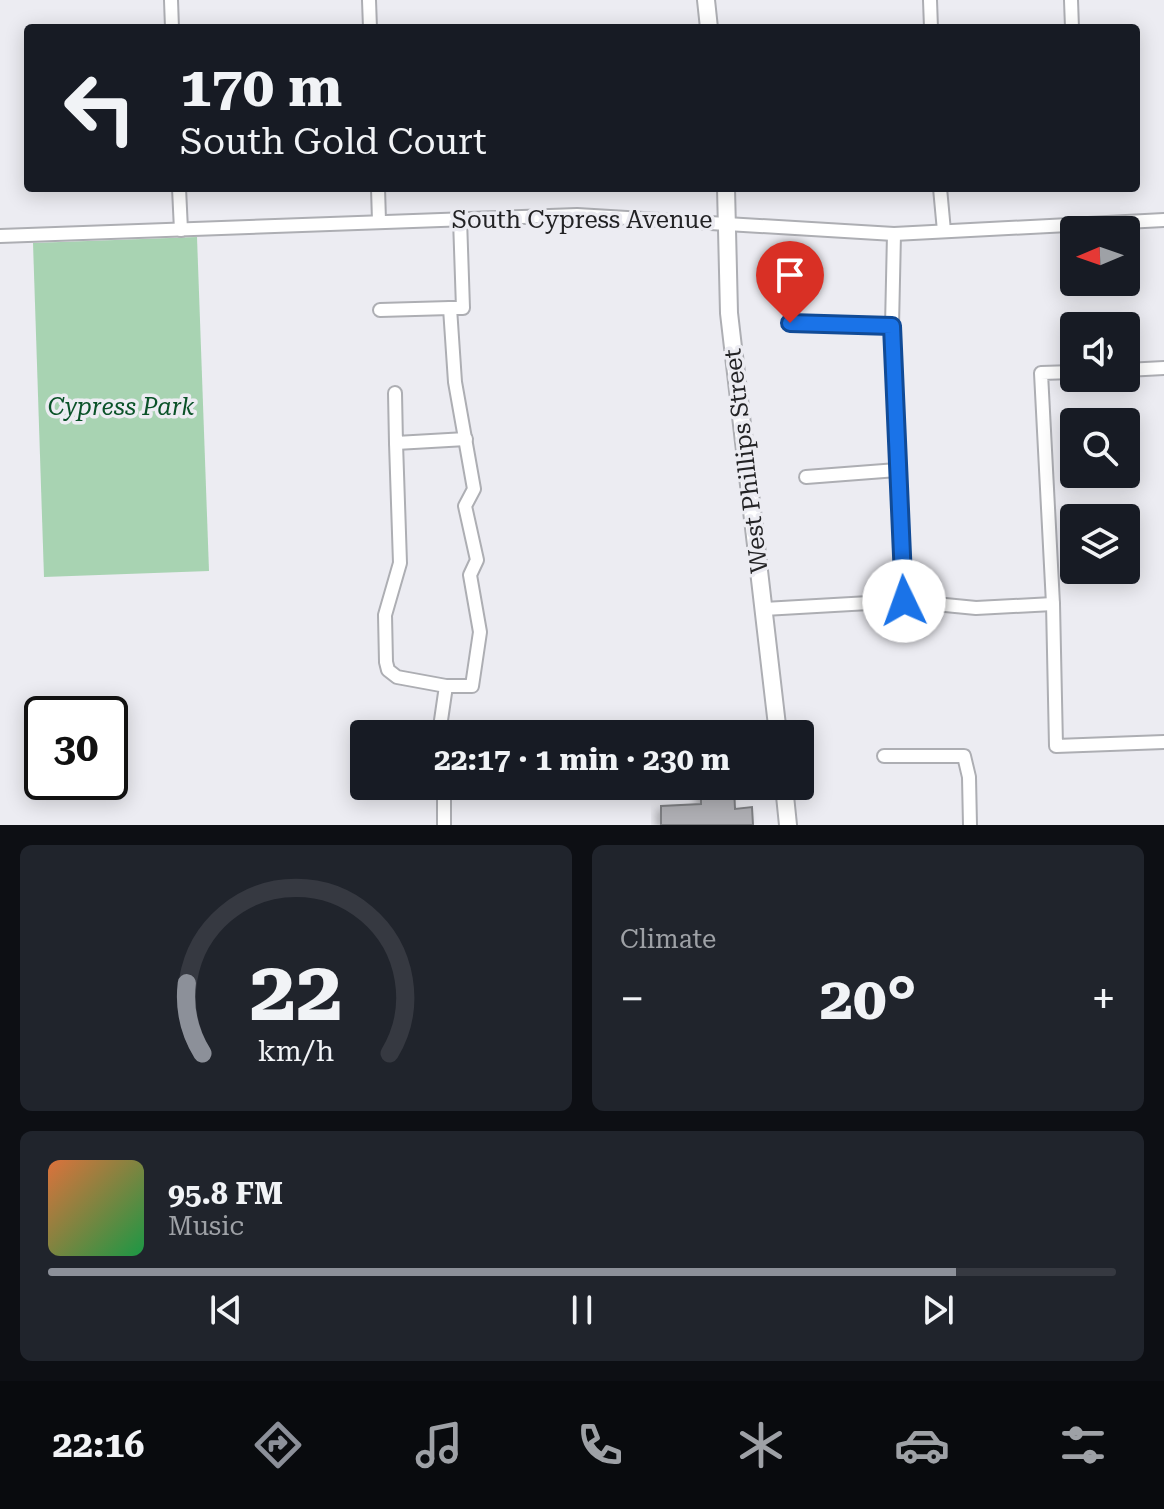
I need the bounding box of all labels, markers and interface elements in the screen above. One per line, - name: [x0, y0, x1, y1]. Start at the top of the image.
- text: 170 m: [180, 54, 342, 120]
- icon: left: [48, 56, 152, 160]
- text: South Gold Court: [180, 121, 487, 163]
- street label: South Cypress Avenue: [452, 206, 712, 234]
- north arrow: [1060, 216, 1140, 296]
- map controls: [1060, 216, 1140, 584]
- pin: [756, 241, 824, 323]
- icon: arrive: [768, 253, 812, 297]
- button: sound: [1060, 312, 1140, 392]
- street label: West Phillips Street: [718, 347, 774, 575]
- park label: Cypress Park: [48, 393, 194, 421]
- button: search: [1060, 408, 1140, 488]
- button: layers: [1060, 504, 1140, 584]
- position arrow: [862, 559, 946, 643]
- speed limit sign: 30: [24, 696, 128, 800]
- text: 22:17 · 1 min · 230 m: [434, 742, 730, 777]
- text: Climate: [620, 924, 716, 954]
- text: 22: [249, 943, 343, 1040]
- text: 20°: [819, 963, 917, 1034]
- text: −: [620, 973, 645, 1025]
- text: +: [1091, 973, 1116, 1025]
- text: km/h: [258, 1034, 334, 1068]
- text: 95.8 FM: [168, 1176, 283, 1211]
- text: Music: [168, 1211, 244, 1241]
- icon: previous: [204, 1288, 248, 1332]
- icon: pause: [560, 1288, 604, 1332]
- icon: next: [916, 1288, 960, 1332]
- icon: directions: [250, 1417, 306, 1473]
- icon: music: [411, 1417, 467, 1473]
- icon: phone: [572, 1417, 628, 1473]
- icon: climate: [733, 1417, 789, 1473]
- icon: car: [894, 1417, 950, 1473]
- icon: filters: [1055, 1417, 1111, 1473]
- text: 22:16: [53, 1424, 144, 1466]

